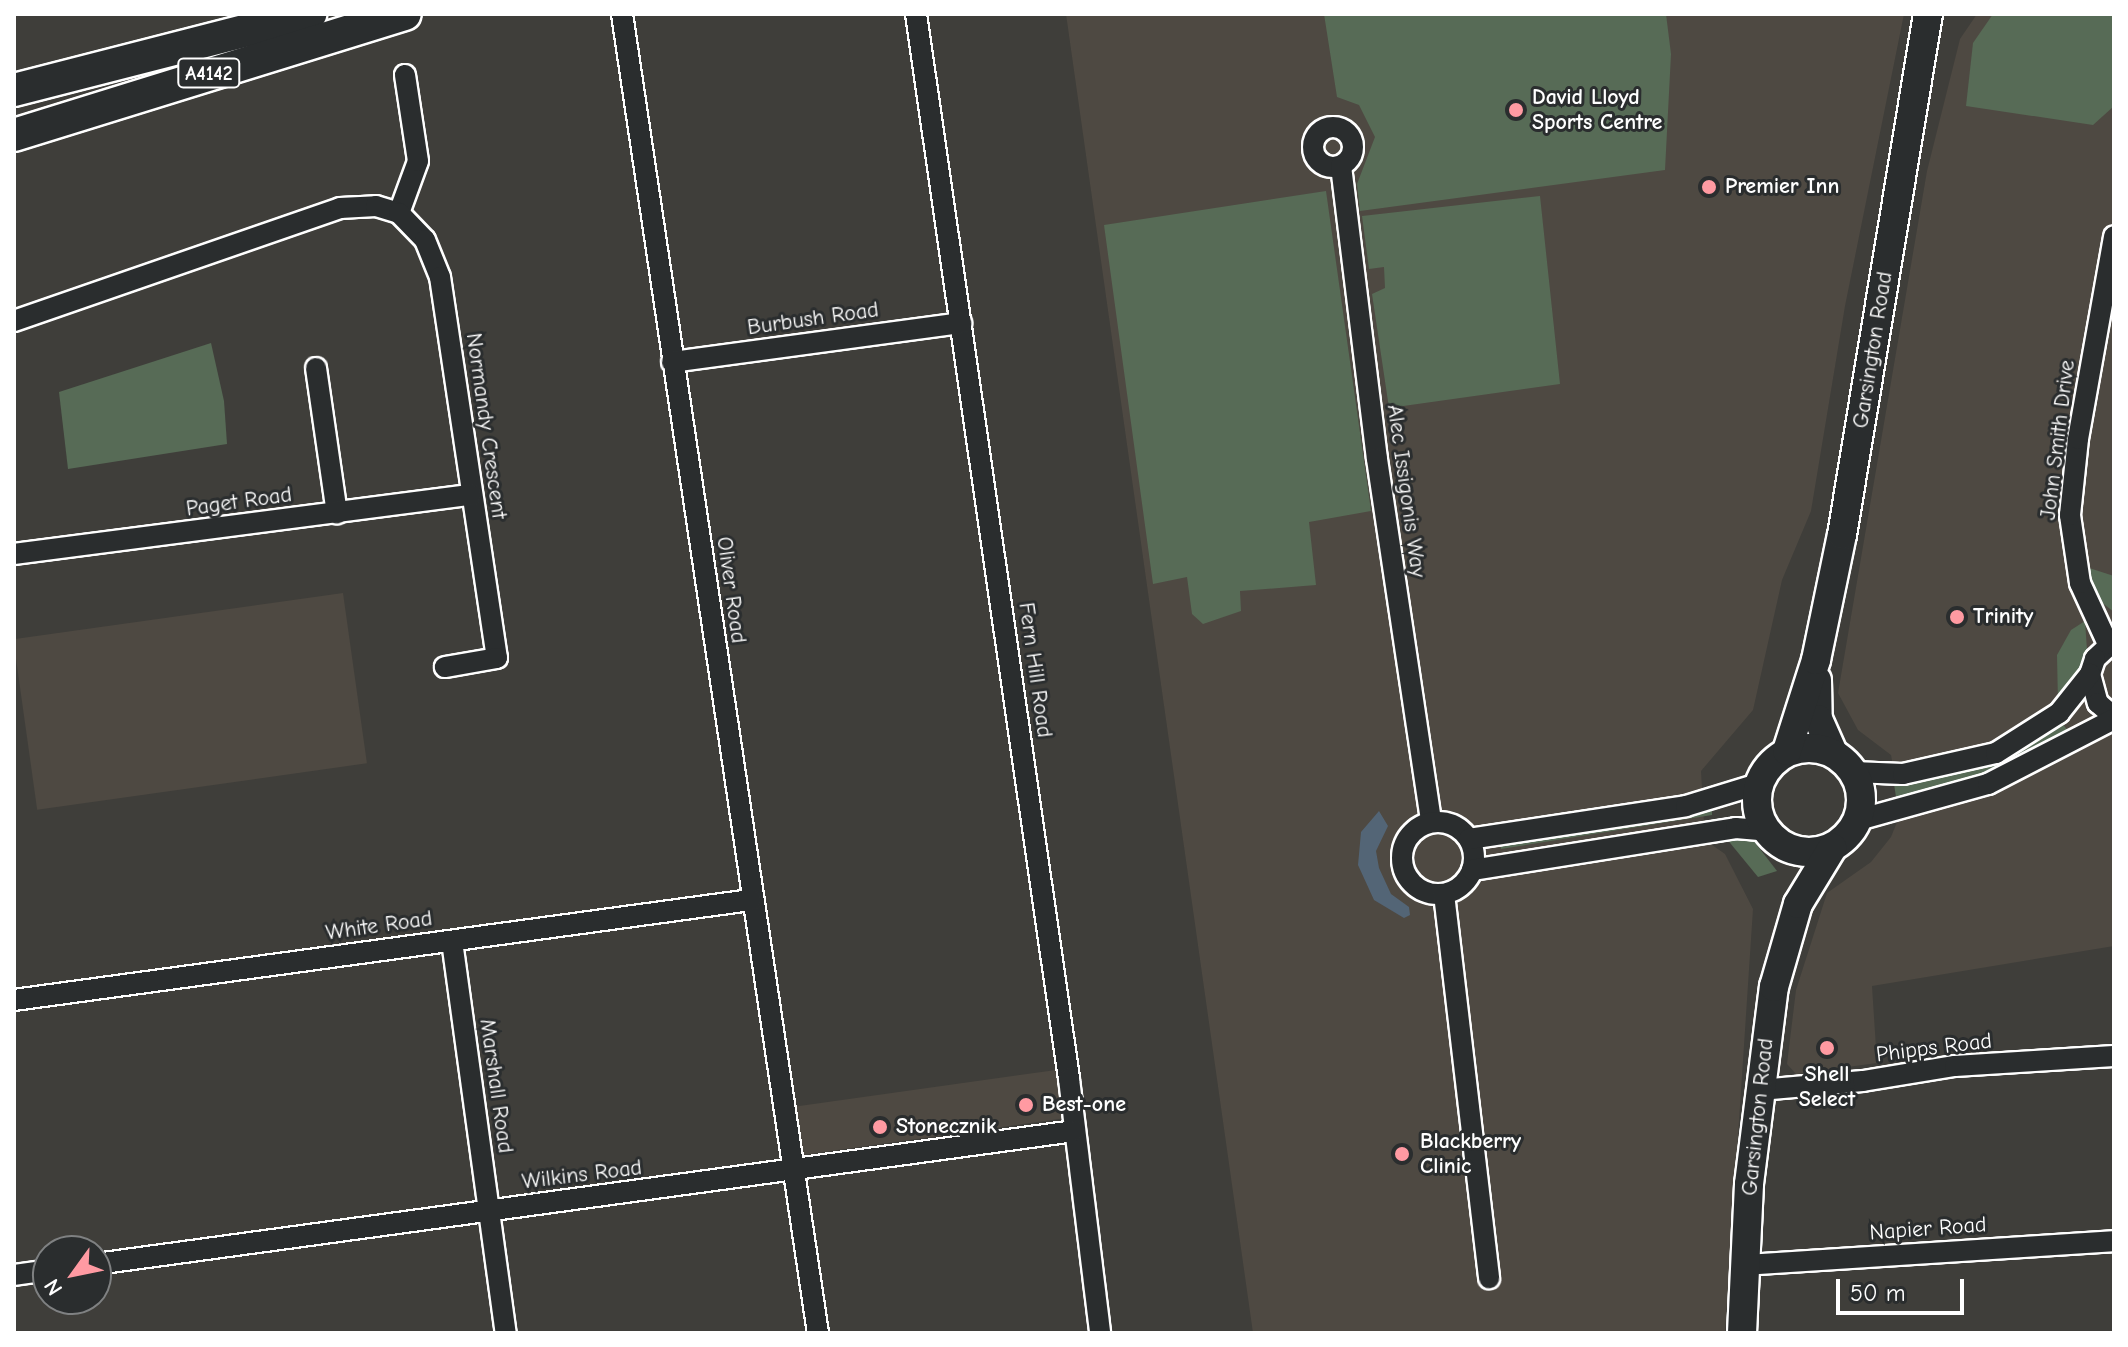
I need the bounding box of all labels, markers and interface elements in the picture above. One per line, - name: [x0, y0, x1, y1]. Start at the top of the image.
- road number: A4142: [177, 57, 241, 89]
- place label: David Lloyd Sports Centre: [1532, 84, 1662, 136]
- marker: David Lloyd Sports Centre: [1507, 101, 1525, 119]
- place label: Premier Inn: [1725, 174, 1839, 200]
- marker: Premier Inn: [1700, 178, 1718, 196]
- street label: Garsington Road: [1848, 270, 1898, 430]
- street label: Burbush Road: [746, 297, 880, 341]
- street label: Normandy Crescent: [460, 331, 512, 521]
- street label: John Smith Drive: [2035, 358, 2081, 522]
- street label: Alec Issigonis Way: [1381, 403, 1431, 579]
- street label: Paget Road: [184, 482, 294, 522]
- street label: Oliver Road: [710, 535, 752, 645]
- street label: Fern Hill Road: [1012, 601, 1058, 739]
- place label: Trinity: [1973, 604, 2033, 630]
- marker: Trinity: [1948, 608, 1966, 626]
- street label: White Road: [324, 905, 434, 947]
- street label: Marshall Road: [474, 1017, 518, 1155]
- street label: Phipps Road: [1875, 1028, 1993, 1068]
- street label: Garsington Road: [1737, 1037, 1779, 1197]
- marker: Shell Select: [1818, 1039, 1836, 1057]
- place label: Shell Select: [1799, 1061, 1855, 1112]
- place label: Best-one: [1042, 1092, 1126, 1118]
- marker: Best-one: [1017, 1096, 1035, 1114]
- place label: Stonecznik: [896, 1114, 997, 1140]
- marker: Stonecznik: [871, 1118, 889, 1136]
- place label: Blackberry Clinic: [1420, 1128, 1521, 1180]
- marker: Blackberry Clinic: [1391, 1143, 1413, 1165]
- street label: Wilkins Road: [520, 1155, 644, 1195]
- street label: Napier Road: [1869, 1212, 1987, 1246]
- north arrow: [32, 1235, 112, 1315]
- scale bar: [1840, 1263, 1968, 1313]
- text: N: [39, 1274, 68, 1300]
- text: 50 m: [1850, 1279, 1906, 1307]

